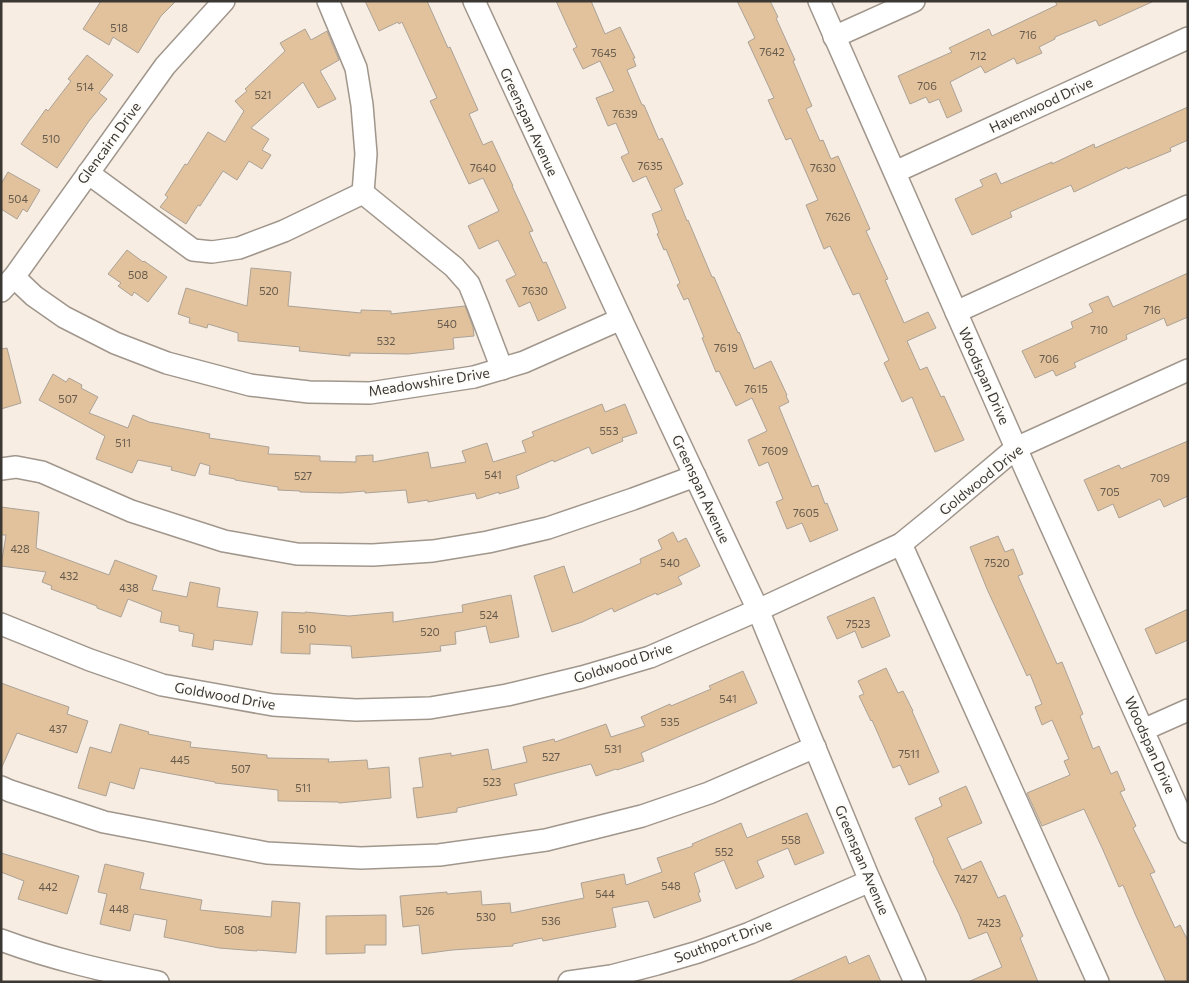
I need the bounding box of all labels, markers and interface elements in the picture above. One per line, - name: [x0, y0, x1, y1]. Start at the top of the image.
- house number: 518: [110, 21, 128, 34]
- house number: 716: [1019, 28, 1037, 41]
- house number: 7642: [760, 45, 785, 58]
- house number: 7645: [591, 46, 617, 59]
- house number: 712: [970, 49, 986, 62]
- street label: Greenspan Avenue: [497, 65, 562, 179]
- street label: Havenwood Drive: [986, 73, 1095, 136]
- house number: 706: [917, 79, 937, 92]
- house number: 514: [76, 80, 94, 93]
- house number: 521: [254, 88, 272, 101]
- street label: Glencairn Drive: [73, 98, 144, 187]
- house number: 7639: [612, 107, 638, 120]
- house number: 510: [42, 132, 60, 145]
- house number: 7635: [637, 159, 663, 172]
- house number: 7640: [470, 161, 496, 174]
- house number: 7630: [810, 161, 836, 174]
- house number: 504: [8, 192, 28, 205]
- house number: 7626: [825, 210, 851, 223]
- house number: 508: [128, 268, 148, 281]
- house number: 520: [259, 284, 279, 297]
- house number: 7630: [522, 284, 548, 297]
- house number: 716: [1143, 303, 1161, 316]
- house number: 540: [437, 317, 457, 330]
- house number: 710: [1090, 323, 1108, 336]
- street label: Woodspan Drive: [955, 325, 1013, 427]
- house number: 532: [377, 334, 395, 347]
- house number: 7619: [714, 341, 738, 354]
- house number: 706: [1039, 352, 1059, 365]
- street label: Meadowshire Drive: [367, 364, 491, 399]
- house number: 7615: [744, 382, 768, 395]
- house number: 507: [58, 392, 78, 405]
- house number: 553: [600, 424, 618, 437]
- street label: Greenspan Avenue: [669, 432, 734, 546]
- house number: 511: [115, 436, 131, 449]
- street label: Goldwood Drive: [935, 441, 1026, 518]
- house number: 7609: [762, 444, 788, 457]
- house number: 541: [484, 468, 502, 481]
- house number: 527: [294, 469, 312, 482]
- house number: 709: [1150, 471, 1170, 484]
- house number: 705: [1100, 485, 1120, 498]
- house number: 7605: [793, 506, 819, 519]
- house number: 428: [10, 542, 30, 555]
- house number: 540: [660, 556, 680, 569]
- house number: 7520: [984, 556, 1010, 569]
- house number: 432: [60, 569, 78, 582]
- house number: 438: [119, 581, 139, 594]
- house number: 524: [480, 608, 499, 621]
- house number: 7523: [846, 617, 870, 630]
- house number: 510: [298, 622, 316, 635]
- house number: 520: [420, 625, 440, 638]
- street label: Goldwood Drive: [571, 639, 674, 686]
- street label: Goldwood Drive: [173, 678, 277, 713]
- house number: 541: [719, 692, 737, 705]
- street label: Woodspan Drive: [1121, 694, 1179, 796]
- house number: 535: [661, 715, 679, 728]
- house number: 437: [49, 722, 68, 735]
- house number: 531: [604, 742, 622, 755]
- house number: 7511: [898, 747, 920, 760]
- house number: 527: [542, 750, 560, 763]
- house number: 445: [170, 753, 190, 766]
- house number: 507: [231, 762, 251, 775]
- house number: 523: [483, 775, 501, 788]
- house number: 511: [295, 781, 311, 794]
- street label: Greenspan Avenue: [832, 802, 893, 917]
- house number: 558: [781, 833, 801, 846]
- house number: 552: [715, 845, 733, 858]
- house number: 7427: [954, 872, 978, 885]
- house number: 548: [661, 879, 681, 892]
- house number: 442: [38, 880, 58, 893]
- house number: 544: [595, 887, 615, 900]
- house number: 448: [109, 902, 129, 915]
- house number: 526: [415, 904, 435, 917]
- house number: 530: [476, 910, 496, 923]
- house number: 536: [541, 914, 561, 927]
- street label: Southport Drive: [672, 915, 774, 966]
- house number: 7423: [977, 916, 1001, 929]
- house number: 508: [224, 923, 244, 936]

